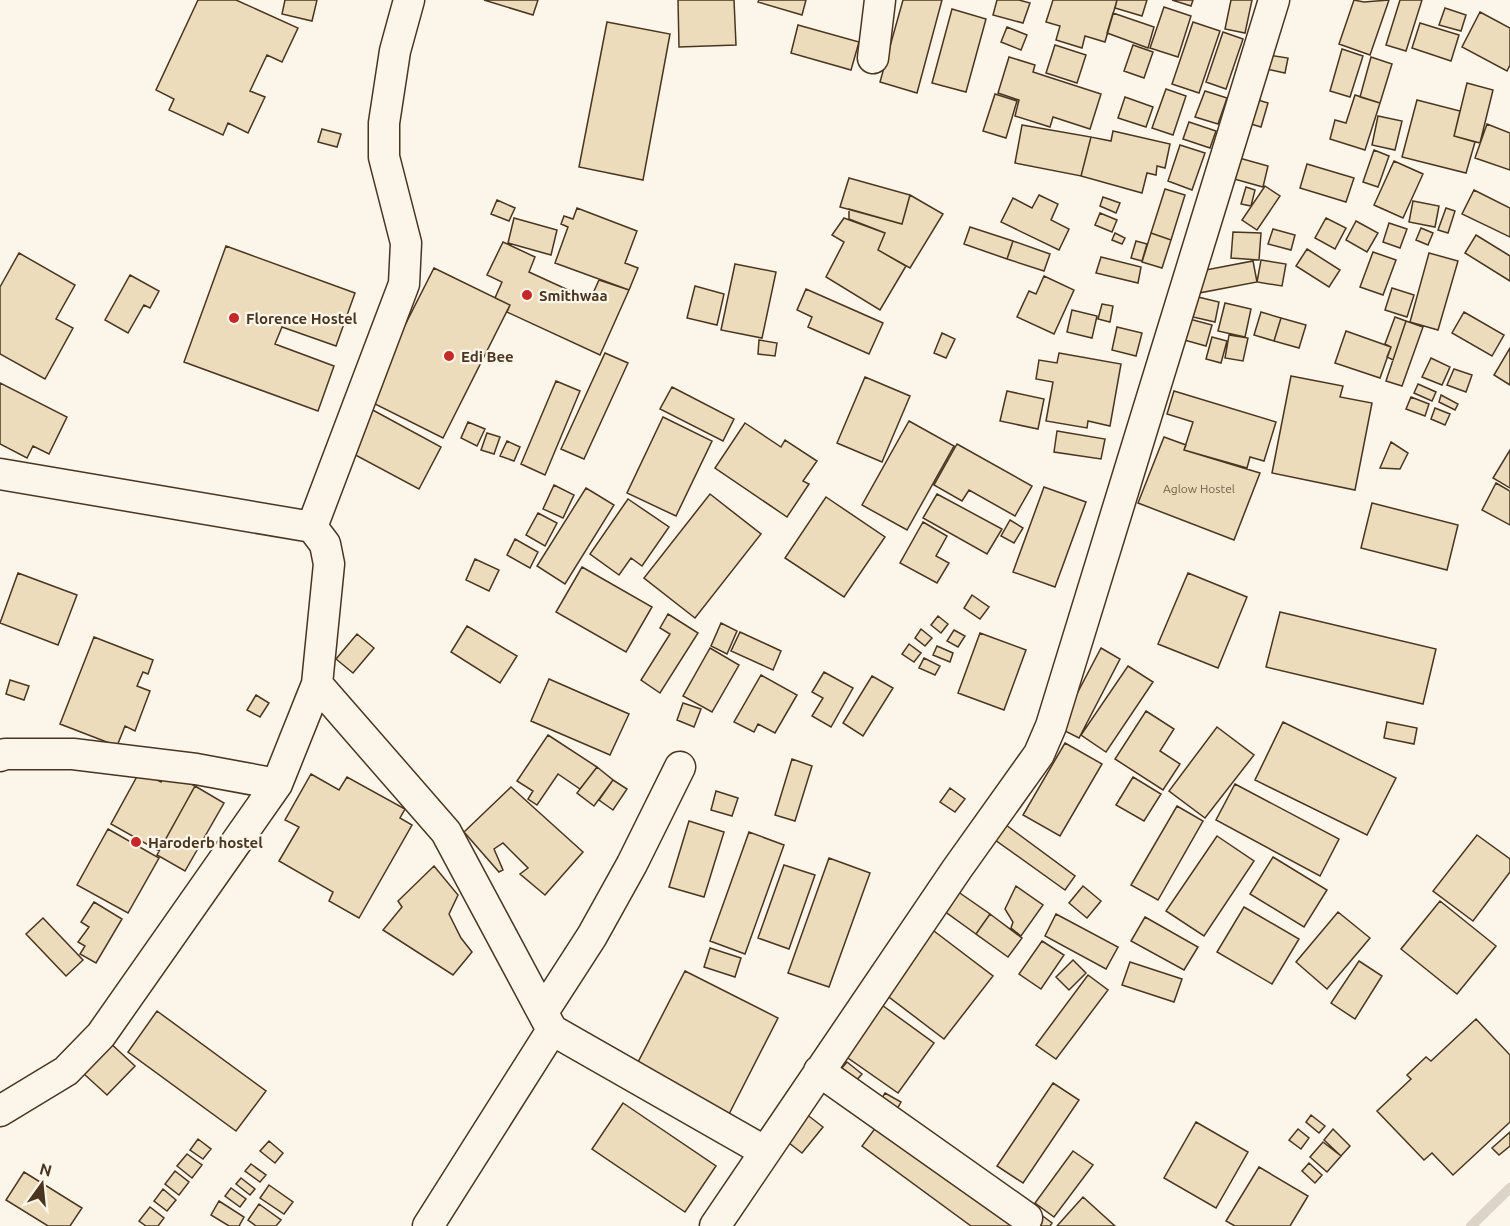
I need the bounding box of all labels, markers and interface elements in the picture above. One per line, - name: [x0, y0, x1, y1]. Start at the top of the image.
- place label: Smithwaa: [539, 287, 608, 304]
- marker: Smithwaa: [520, 288, 534, 302]
- place label: Florence Hostel: [246, 310, 358, 327]
- marker: Florence Hostel: [227, 311, 241, 325]
- place label: Edi Bee: [461, 348, 514, 365]
- marker: Edi Bee: [442, 349, 456, 363]
- house number: Aglow Hostel: [1163, 482, 1235, 495]
- place label: Haroderb hostel: [148, 834, 263, 851]
- marker: Haroderb hostel: [129, 835, 143, 849]
- north arrow: [12, 1154, 72, 1214]
- text: N: [38, 1159, 54, 1180]

